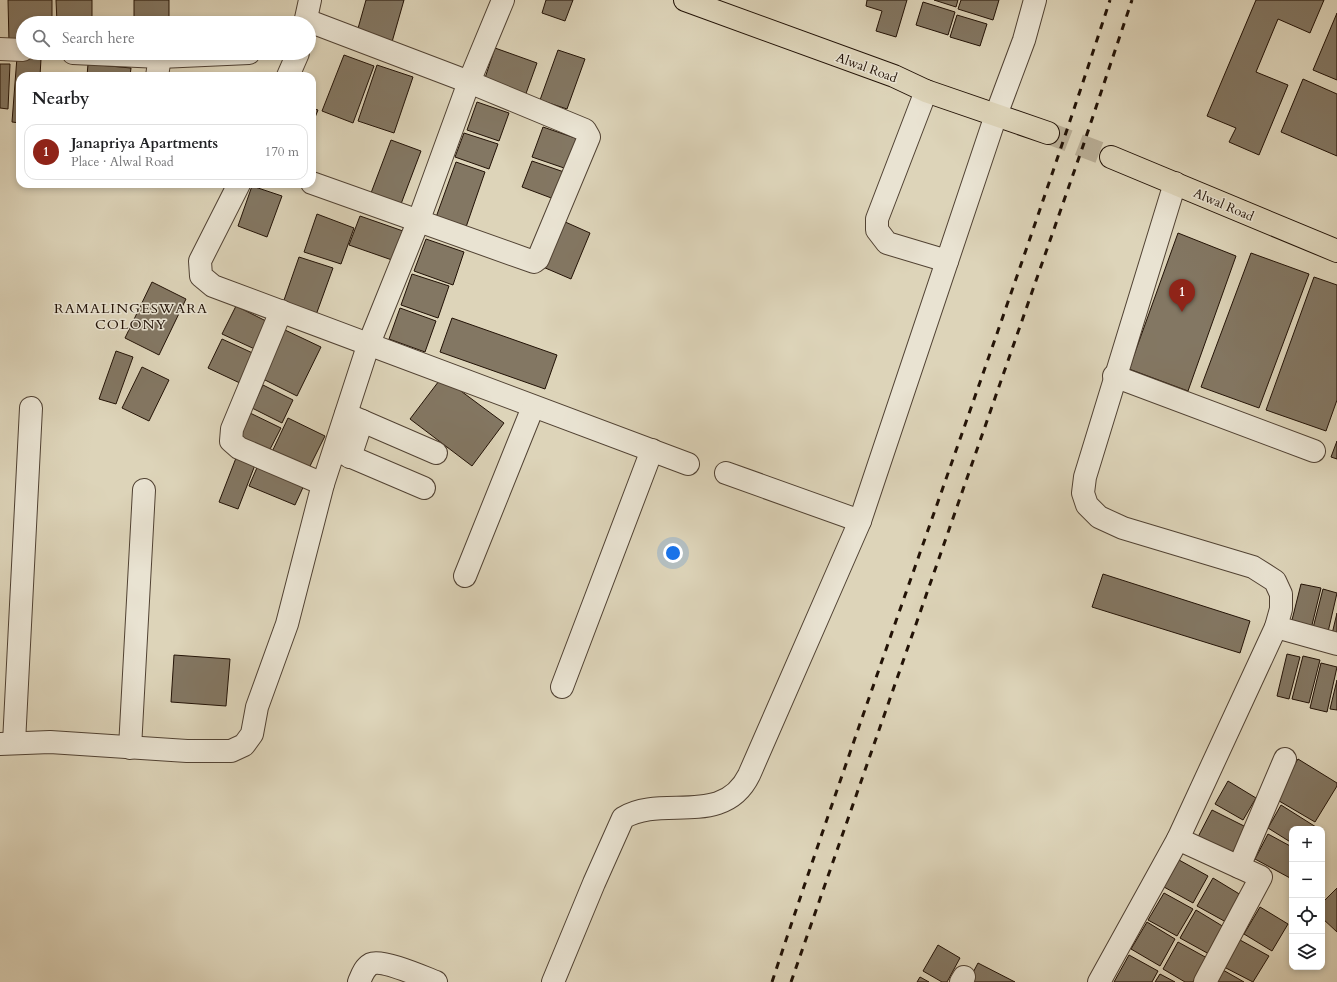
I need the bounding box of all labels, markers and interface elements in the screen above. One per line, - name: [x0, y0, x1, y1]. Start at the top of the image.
- search box: [16, 16, 316, 60]
- icon: search: [30, 27, 52, 49]
- text: Search here: [62, 28, 135, 48]
- street label: Alwal Road: [834, 49, 900, 87]
- text: Nearby: [32, 87, 89, 110]
- text: Janapriya Apartments: [71, 133, 218, 153]
- text: 1: [43, 143, 49, 161]
- text: 170 m: [265, 143, 299, 161]
- text: Place · Alwal Road: [71, 153, 174, 171]
- street label: Alwal Road: [1191, 184, 1257, 226]
- pin: 1: [1169, 279, 1195, 312]
- district label: RAMALINGESWARA COLONY: [54, 299, 208, 334]
- your location: [663, 543, 683, 563]
- map controls: [1289, 826, 1325, 970]
- button: +: [1289, 826, 1325, 862]
- button: −: [1289, 862, 1325, 898]
- button: locate: [1289, 898, 1325, 934]
- button: layers: [1289, 934, 1325, 970]

